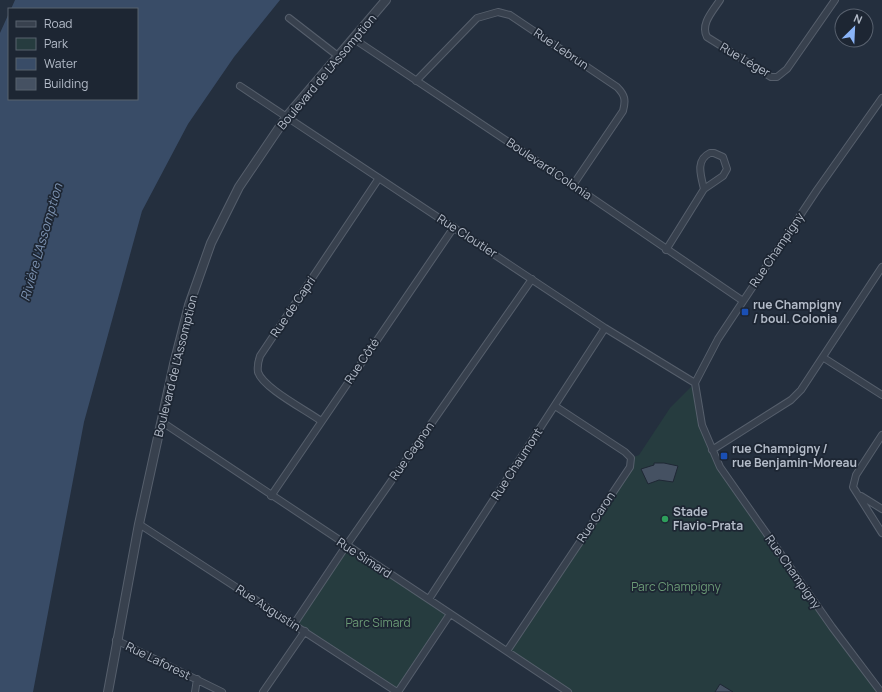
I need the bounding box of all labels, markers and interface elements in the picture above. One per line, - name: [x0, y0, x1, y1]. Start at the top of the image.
- legend: [8, 8, 138, 100]
- north arrow: [834, 8, 874, 48]
- street label: Boulevard de L'Assomption: [273, 10, 380, 133]
- text: N: [852, 10, 865, 27]
- text: Road: [44, 15, 72, 32]
- street label: Rue Lebrun: [530, 24, 592, 73]
- text: Park: [44, 35, 69, 52]
- street label: Rue Léger: [717, 38, 774, 81]
- text: Water: [44, 55, 78, 72]
- text: Building: [44, 75, 88, 92]
- street label: Boulevard Colonia: [503, 134, 595, 203]
- water label: Rivière L'Assomption: [16, 180, 67, 303]
- street label: Rue Champigny: [745, 208, 808, 290]
- street label: Rue Cloutier: [434, 210, 501, 262]
- street label: Rue de Capri: [266, 273, 319, 341]
- street label: Boulevard de L'Assomption: [150, 293, 201, 439]
- place label: rue Champigny / boul. Colonia: [753, 296, 841, 327]
- marker: rue Champigny / boul. Colonia: [740, 307, 750, 317]
- street label: Rue Côté: [340, 335, 383, 387]
- street label: Rue Gagnon: [385, 418, 438, 483]
- street label: Rue Chaumont: [487, 424, 546, 503]
- place label: rue Champigny / rue Benjamin-Moreau: [732, 440, 857, 471]
- marker: rue Champigny / rue Benjamin-Moreau: [719, 451, 729, 461]
- street label: Rue Caron: [572, 488, 619, 545]
- place label: Stade Flavio-Prata: [673, 503, 743, 534]
- marker: Stade Flavio-Prata: [660, 514, 670, 524]
- street label: Rue Champigny: [762, 531, 826, 613]
- street label: Rue Simard: [333, 533, 395, 582]
- park label: Parc Champigny: [631, 578, 722, 595]
- street label: Rue Augustin: [233, 580, 304, 635]
- park label: Parc Simard: [345, 614, 411, 631]
- street label: Rue Laforest: [123, 637, 194, 684]

